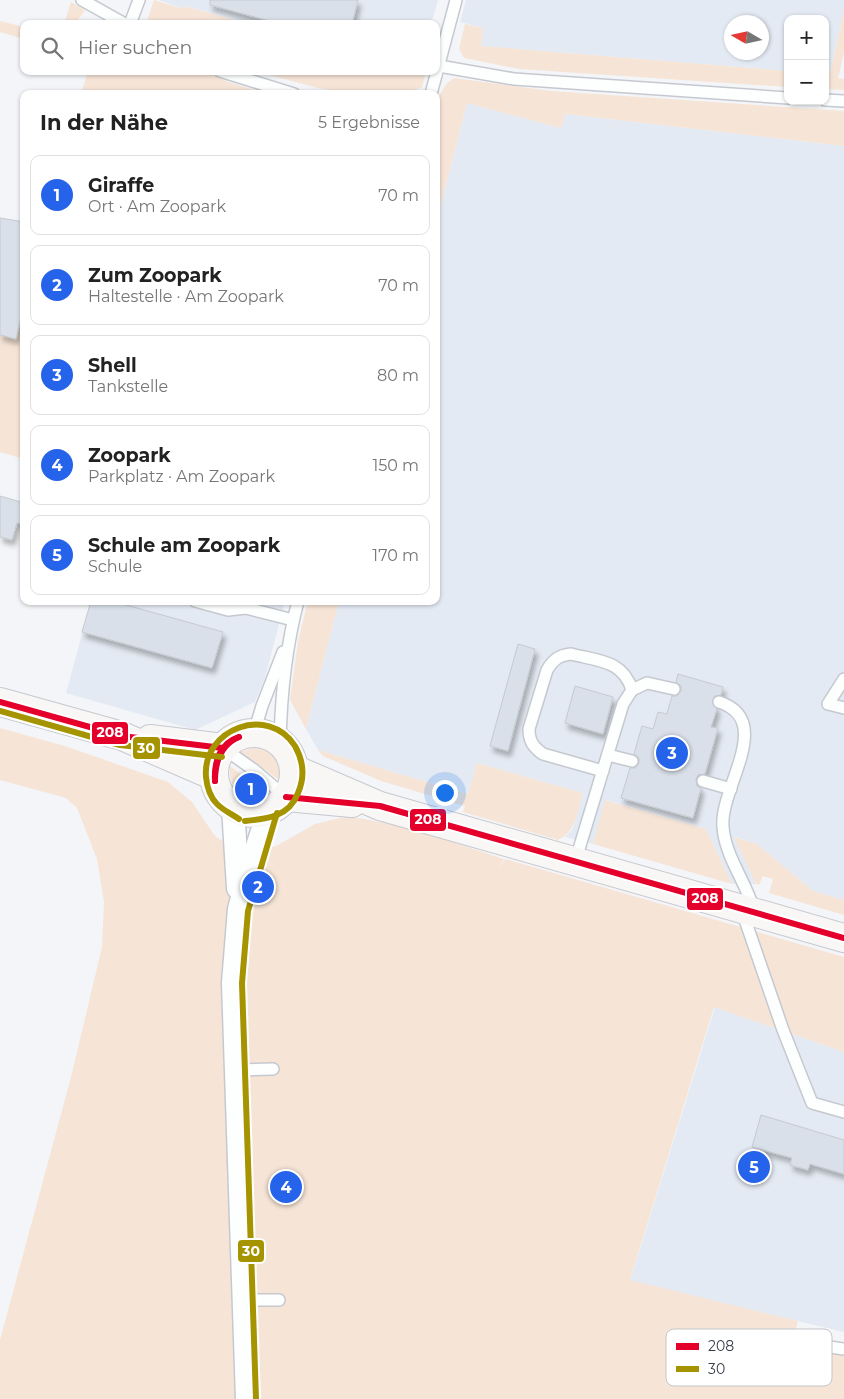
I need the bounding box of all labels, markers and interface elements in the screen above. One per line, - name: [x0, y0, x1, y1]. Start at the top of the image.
- north arrow: [724, 15, 769, 60]
- map controls: [784, 15, 829, 105]
- button: +: [784, 15, 829, 60]
- search box: [20, 20, 440, 75]
- icon: search: [38, 34, 66, 62]
- text: Hier suchen: [78, 36, 192, 59]
- button: −: [784, 60, 829, 105]
- text: In der Nähe: [40, 110, 168, 135]
- text: 5 Ergebnisse: [318, 113, 420, 132]
- text: Giraffe: [88, 174, 154, 197]
- text: 1: [54, 186, 60, 205]
- text: 70 m: [378, 186, 419, 205]
- text: Ort · Am Zoopark: [88, 197, 226, 216]
- text: Zum Zoopark: [88, 264, 222, 287]
- text: 2: [52, 276, 62, 295]
- text: 70 m: [378, 276, 419, 295]
- text: Haltestelle · Am Zoopark: [88, 287, 284, 306]
- text: Shell: [88, 354, 137, 377]
- text: 3: [52, 366, 62, 385]
- text: 80 m: [377, 366, 419, 385]
- text: Tankstelle: [88, 377, 168, 396]
- text: Zoopark: [88, 444, 171, 467]
- text: 4: [51, 456, 63, 475]
- text: 150 m: [372, 456, 419, 475]
- text: Parkplatz · Am Zoopark: [88, 467, 275, 486]
- text: Schule am Zoopark: [88, 534, 280, 557]
- text: 5: [52, 546, 62, 565]
- text: 170 m: [372, 546, 419, 565]
- text: Schule: [88, 557, 142, 576]
- line badge: 208: [91, 721, 129, 745]
- text: 208: [96, 723, 124, 741]
- pin: 3: [656, 734, 688, 772]
- line badge: 30: [132, 736, 161, 760]
- text: 30: [136, 739, 155, 757]
- pin: 1: [235, 770, 267, 808]
- your location: [432, 780, 458, 806]
- line badge: 208: [409, 808, 447, 832]
- text: 208: [414, 810, 442, 828]
- pin: 2: [242, 868, 274, 906]
- line badge: 208: [686, 887, 724, 911]
- text: 208: [691, 889, 719, 907]
- pin: 5: [738, 1148, 770, 1186]
- pin: 4: [270, 1168, 302, 1206]
- line badge: 30: [237, 1239, 265, 1263]
- text: 30: [241, 1242, 260, 1260]
- legend: [666, 1329, 832, 1386]
- text: 208: [708, 1337, 734, 1355]
- text: 30: [708, 1360, 725, 1378]

